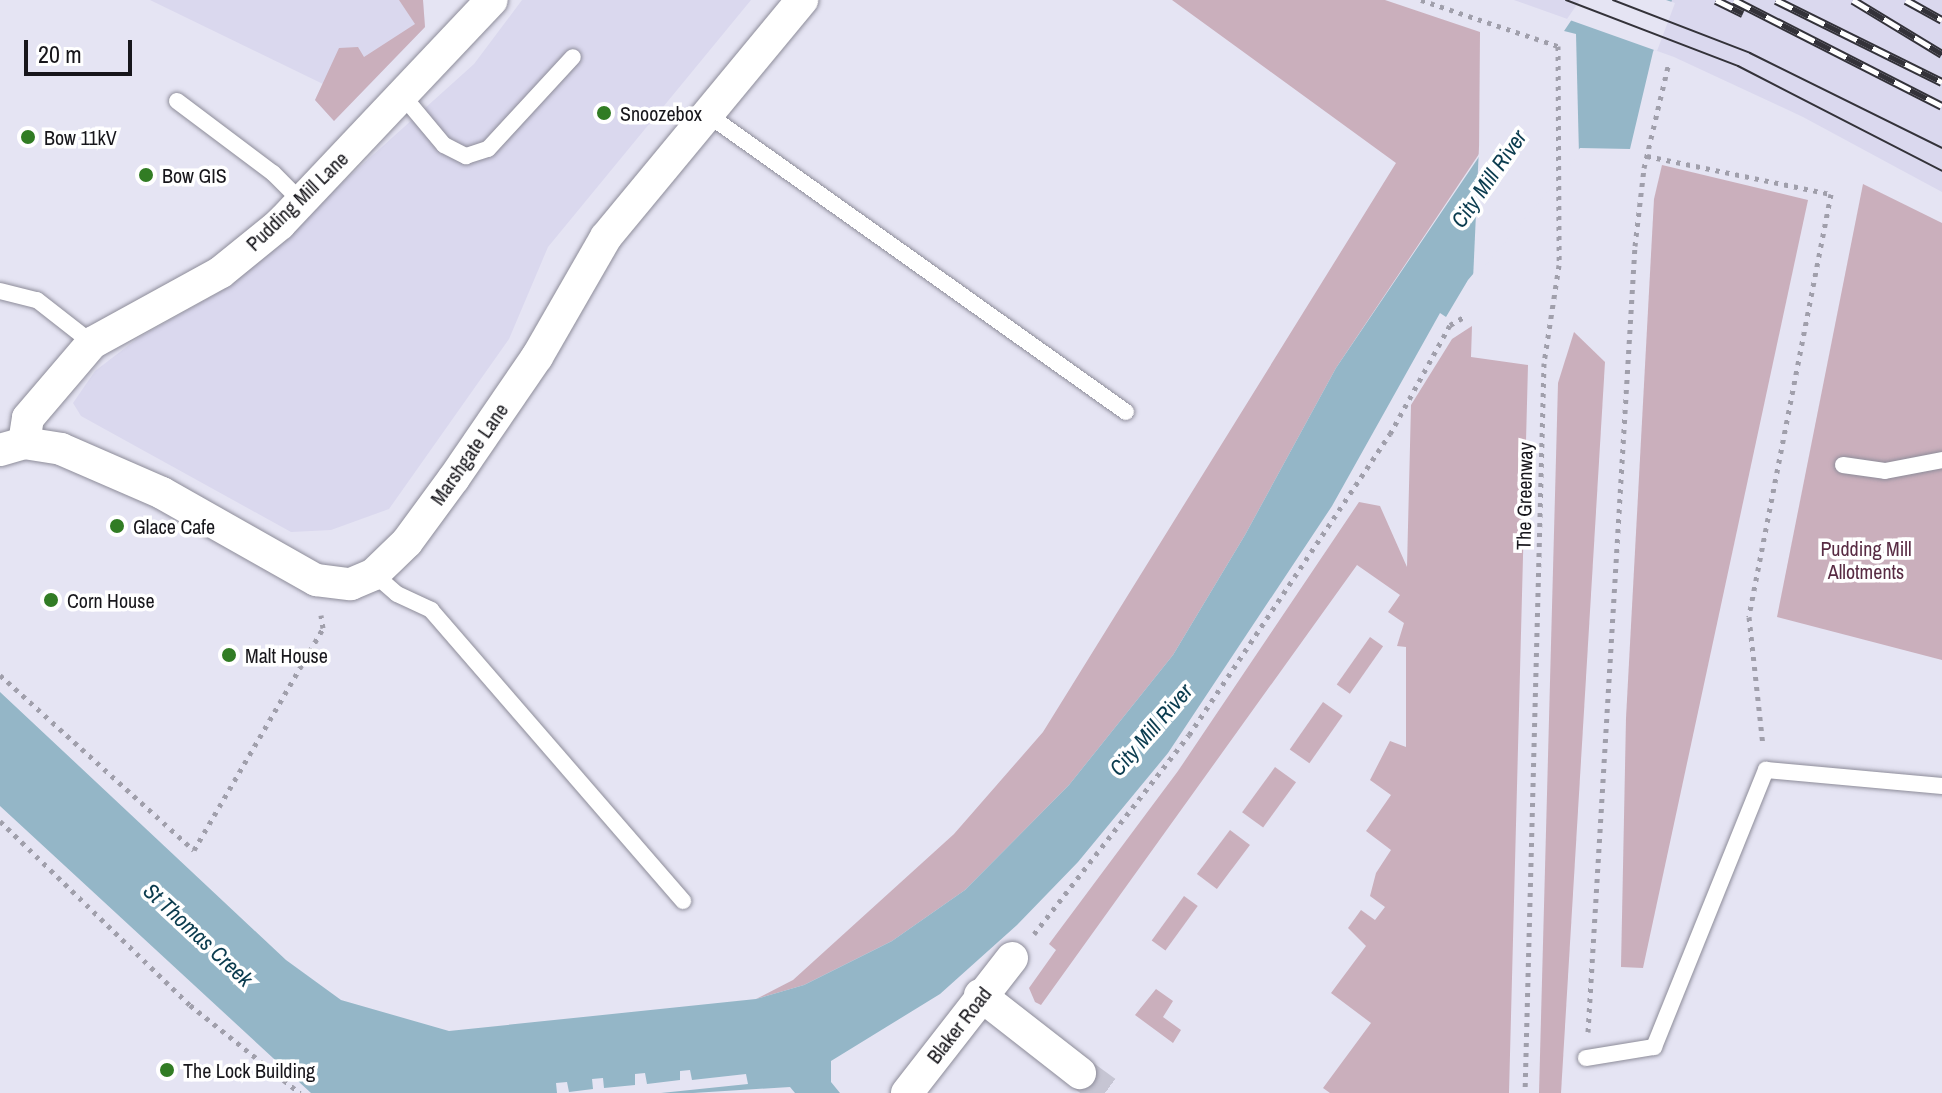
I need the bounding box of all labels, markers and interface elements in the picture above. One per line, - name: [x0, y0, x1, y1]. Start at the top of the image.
- scale bar: [28, 24, 136, 74]
- text: 20 m: [38, 38, 82, 70]
- place label: Snoozebox: [620, 101, 702, 125]
- marker: Snoozebox: [595, 104, 613, 122]
- place label: Bow 11kV: [44, 125, 117, 149]
- water label: City Mill River: [1446, 125, 1532, 233]
- marker: Bow 11kV: [19, 128, 37, 146]
- street label: Pudding Mill Lane: [241, 146, 353, 256]
- place label: Bow GIS: [162, 163, 227, 187]
- marker: Bow GIS: [137, 166, 155, 184]
- street label: Marshgate Lane: [425, 399, 513, 509]
- street label: The Greenway: [1511, 442, 1537, 550]
- place label: Glace Cafe: [133, 514, 215, 538]
- marker: Glace Cafe: [108, 517, 126, 535]
- park label: Pudding Mill Allotments: [1820, 537, 1912, 584]
- place label: Corn House: [67, 588, 154, 612]
- marker: Corn House: [42, 591, 60, 609]
- place label: Malt House: [245, 643, 328, 667]
- marker: Malt House: [220, 646, 238, 664]
- water label: City Mill River: [1104, 679, 1198, 781]
- water label: St Thomas Creek: [138, 877, 258, 993]
- street label: Blaker Road: [922, 982, 996, 1068]
- place label: The Lock Building: [183, 1058, 315, 1082]
- marker: The Lock Building: [158, 1061, 176, 1079]

